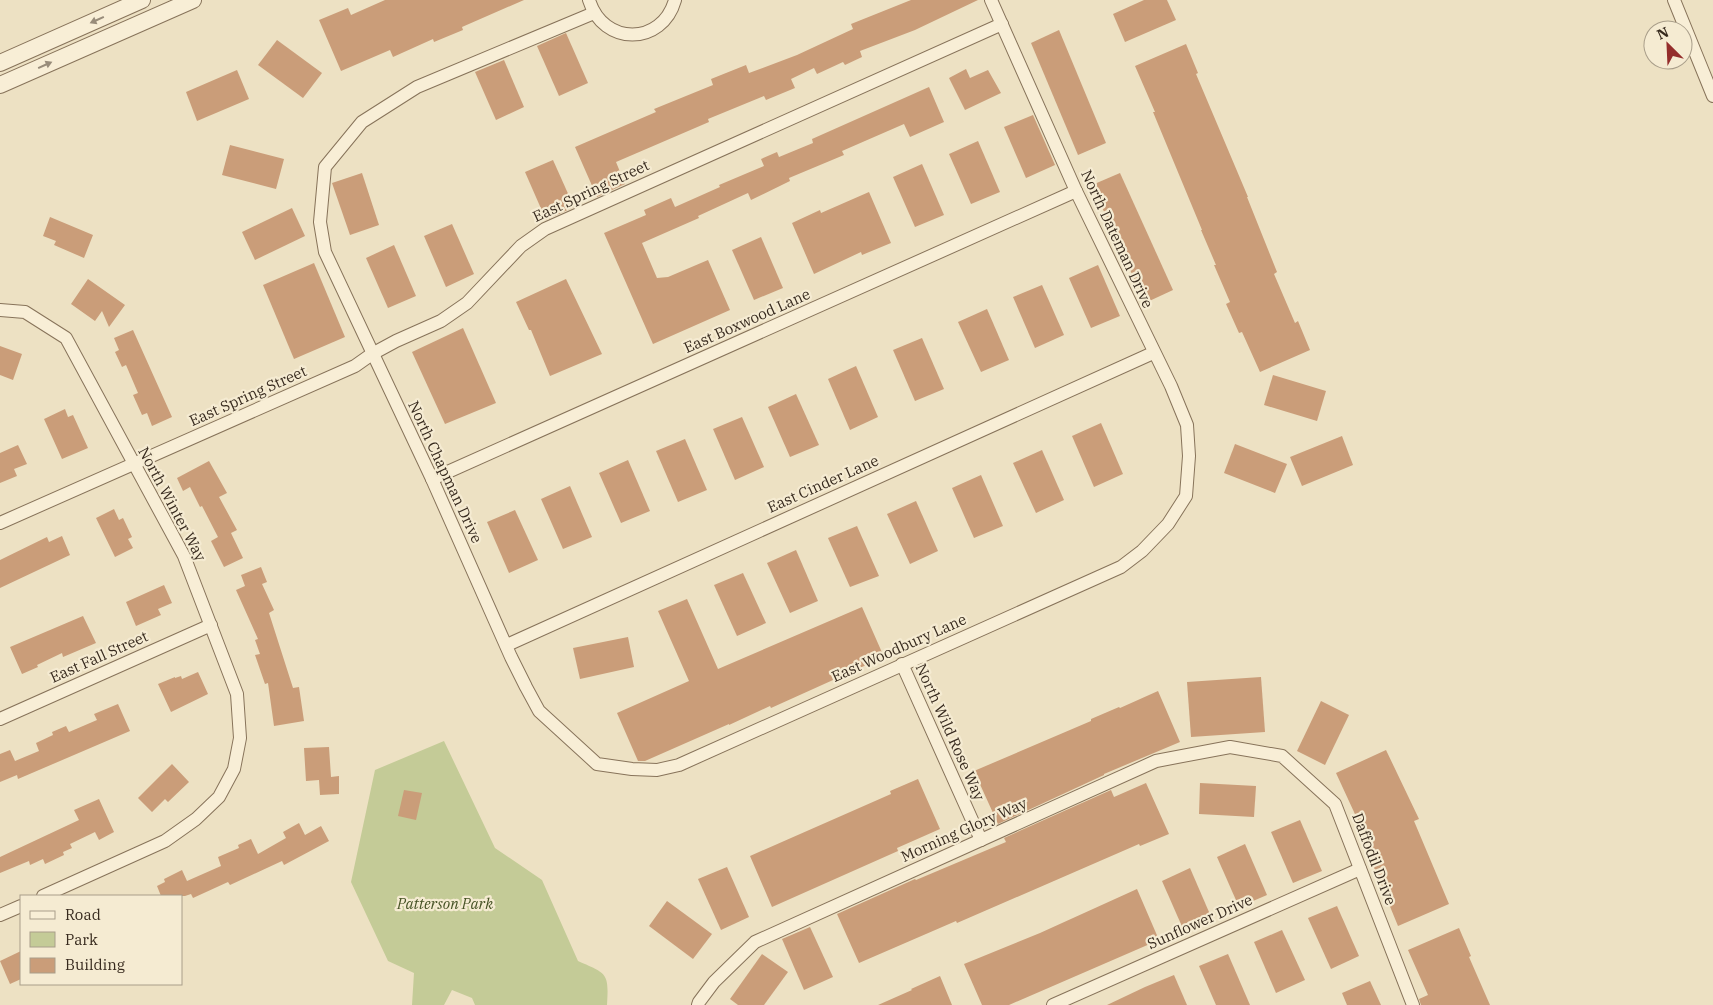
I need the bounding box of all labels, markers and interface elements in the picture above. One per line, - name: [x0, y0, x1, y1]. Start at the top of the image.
- one-way arrow: [90, 16, 104, 24]
- north arrow: [1643, 20, 1693, 70]
- text: N: [1654, 23, 1671, 44]
- one-way arrow: [38, 60, 52, 68]
- street label: East Spring Street: [529, 155, 652, 226]
- street label: North Dateman Drive: [1077, 167, 1158, 311]
- street label: East Boxwood Lane: [681, 284, 813, 357]
- street label: East Spring Street: [186, 361, 309, 430]
- street label: North Chapman Drive: [404, 398, 487, 546]
- street label: North Winter Way: [134, 443, 211, 564]
- street label: East Cinder Lane: [764, 450, 881, 517]
- street label: East Woodbury Lane: [828, 609, 969, 686]
- street label: East Fall Street: [47, 626, 151, 687]
- street label: North Wild Rose Way: [912, 660, 989, 803]
- street label: Morning Glory Way: [898, 793, 1030, 866]
- street label: Daffodil Drive: [1348, 810, 1401, 908]
- street label: Sunflower Drive: [1144, 890, 1255, 953]
- park label: Patterson Park: [396, 894, 493, 913]
- legend: [20, 895, 182, 985]
- text: Road: [65, 905, 101, 924]
- text: Park: [65, 930, 98, 949]
- text: Building: [65, 955, 125, 974]

